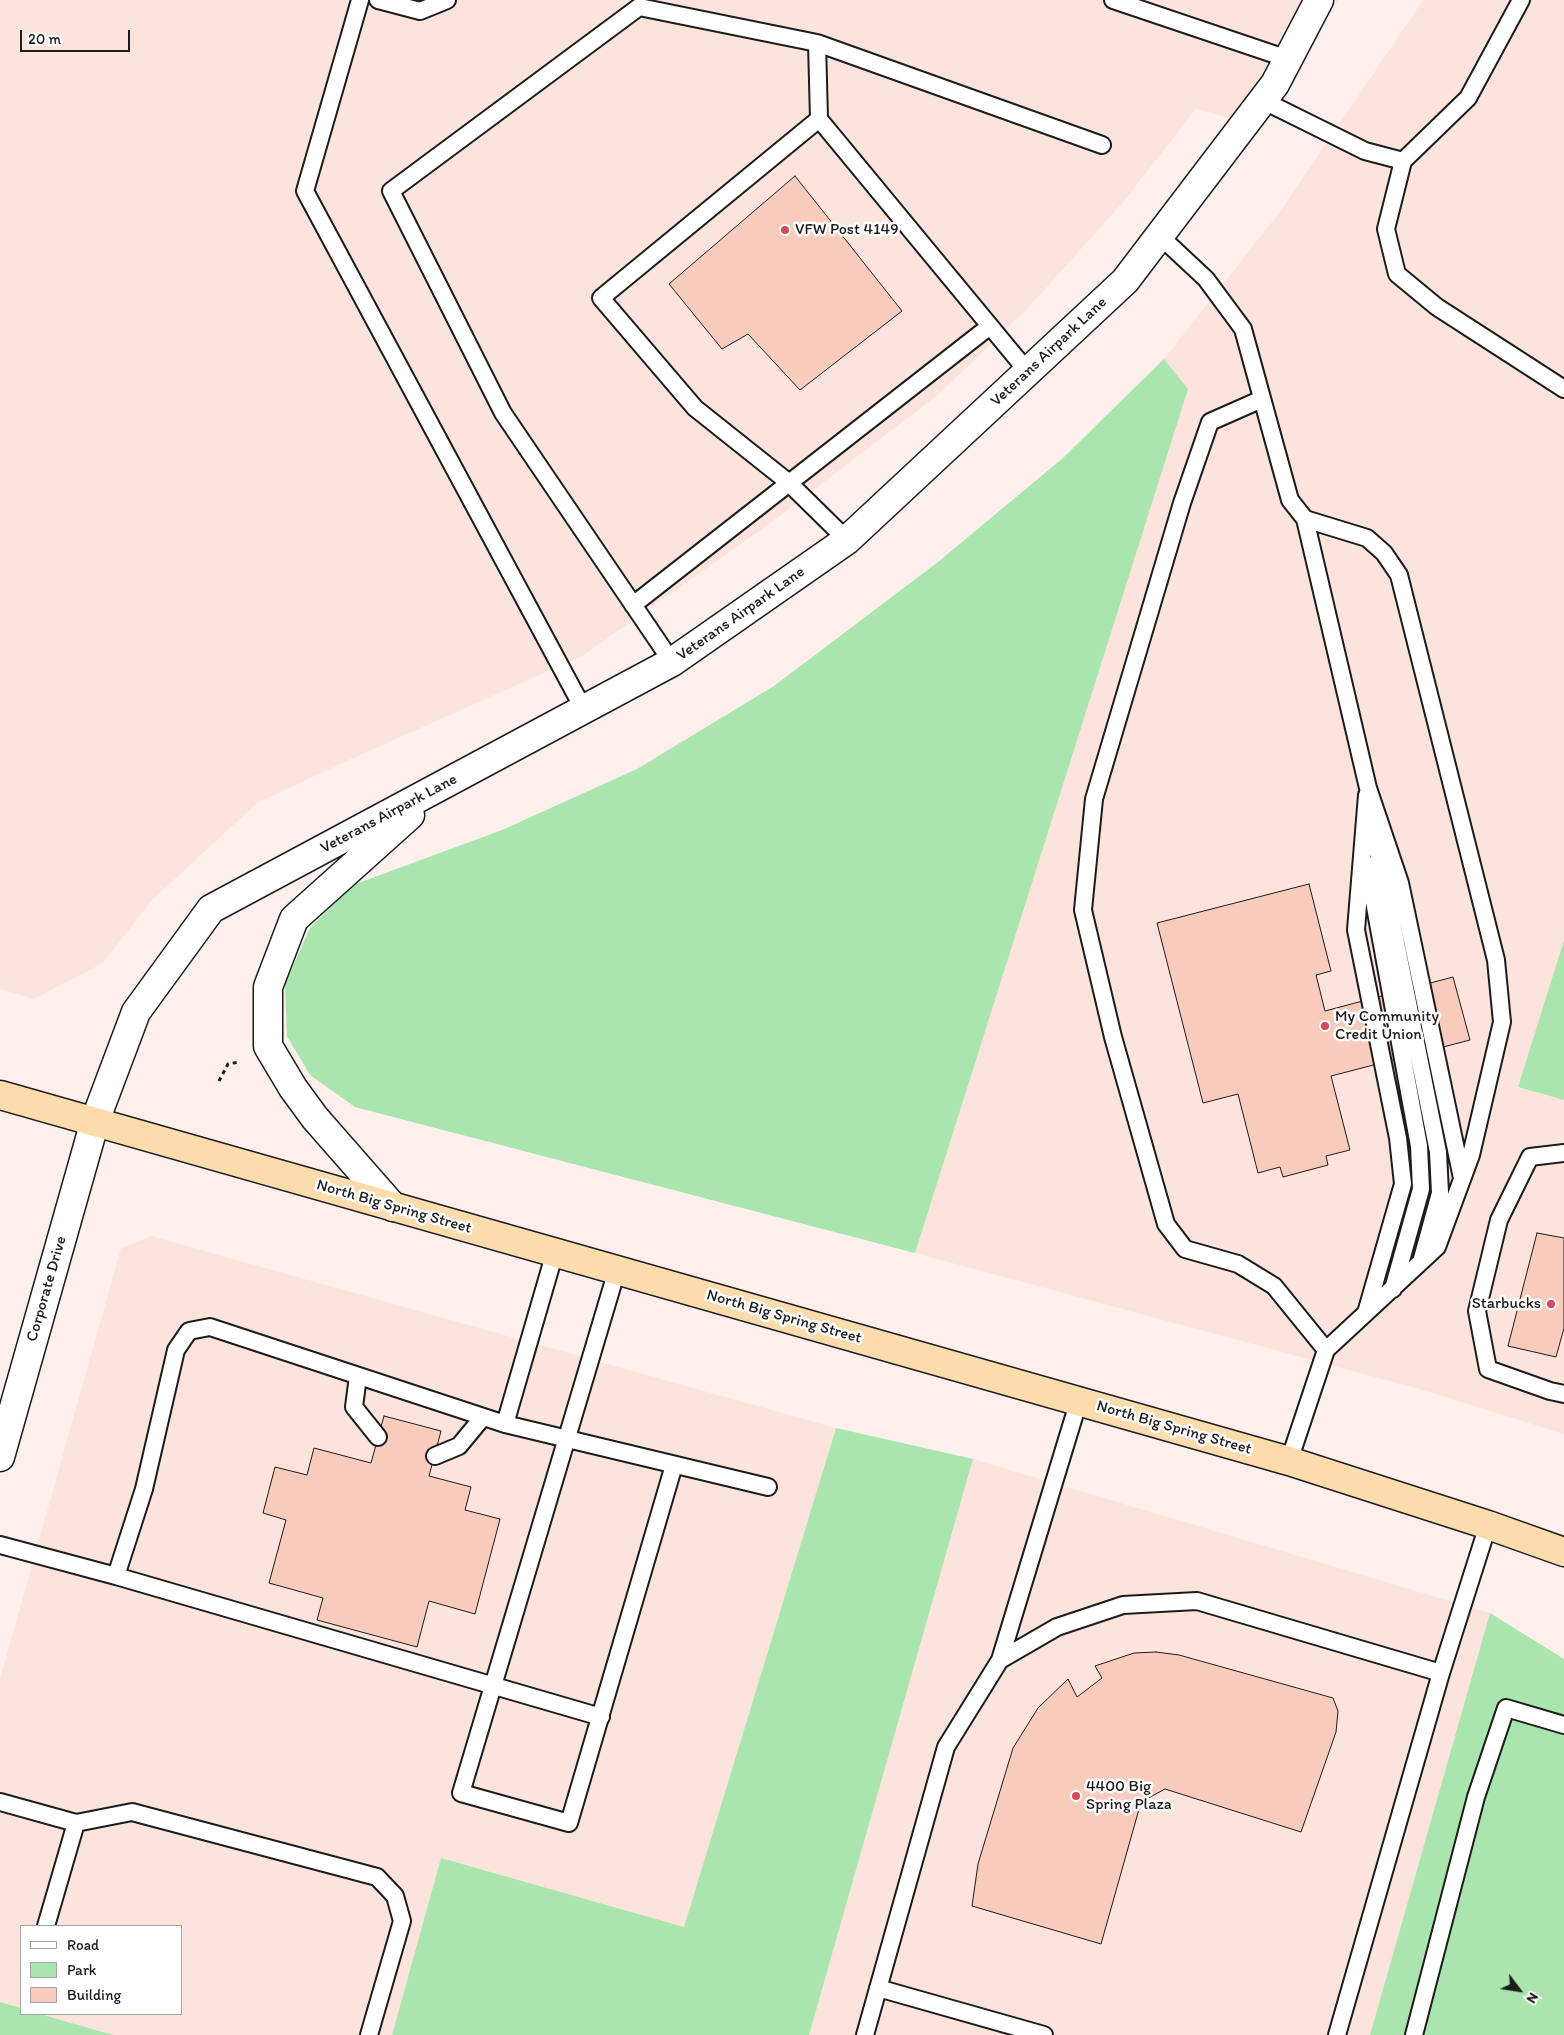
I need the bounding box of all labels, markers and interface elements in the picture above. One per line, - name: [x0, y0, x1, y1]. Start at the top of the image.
- scale bar: [22, 20, 132, 52]
- text: 20 m: [28, 30, 61, 48]
- place label: VFW Post 4149: [795, 220, 899, 240]
- marker: VFW Post 4149: [779, 224, 791, 236]
- street label: Veterans Airpark Lane: [987, 293, 1111, 411]
- street label: Veterans Airpark Lane: [673, 563, 809, 665]
- street label: Veterans Airpark Lane: [317, 770, 461, 858]
- place label: My Community Credit Union: [1335, 1007, 1439, 1045]
- marker: My Community Credit Union: [1319, 1020, 1331, 1032]
- street label: North Big Spring Street: [314, 1176, 474, 1238]
- street label: Corporate Drive: [23, 1234, 71, 1344]
- street label: North Big Spring Street: [704, 1286, 864, 1348]
- place label: Starbucks: [1472, 1294, 1541, 1314]
- marker: Starbucks: [1545, 1298, 1557, 1310]
- street label: North Big Spring Street: [1094, 1397, 1254, 1459]
- place label: 4400 Big Spring Plaza: [1086, 1777, 1172, 1815]
- marker: 4400 Big Spring Plaza: [1070, 1790, 1082, 1802]
- legend: [20, 1925, 182, 2015]
- text: Road: [67, 1936, 99, 1954]
- text: Park: [67, 1961, 97, 1979]
- north arrow: [1494, 1965, 1544, 2015]
- text: Building: [67, 1986, 121, 2004]
- text: N: [1523, 1990, 1542, 2006]

